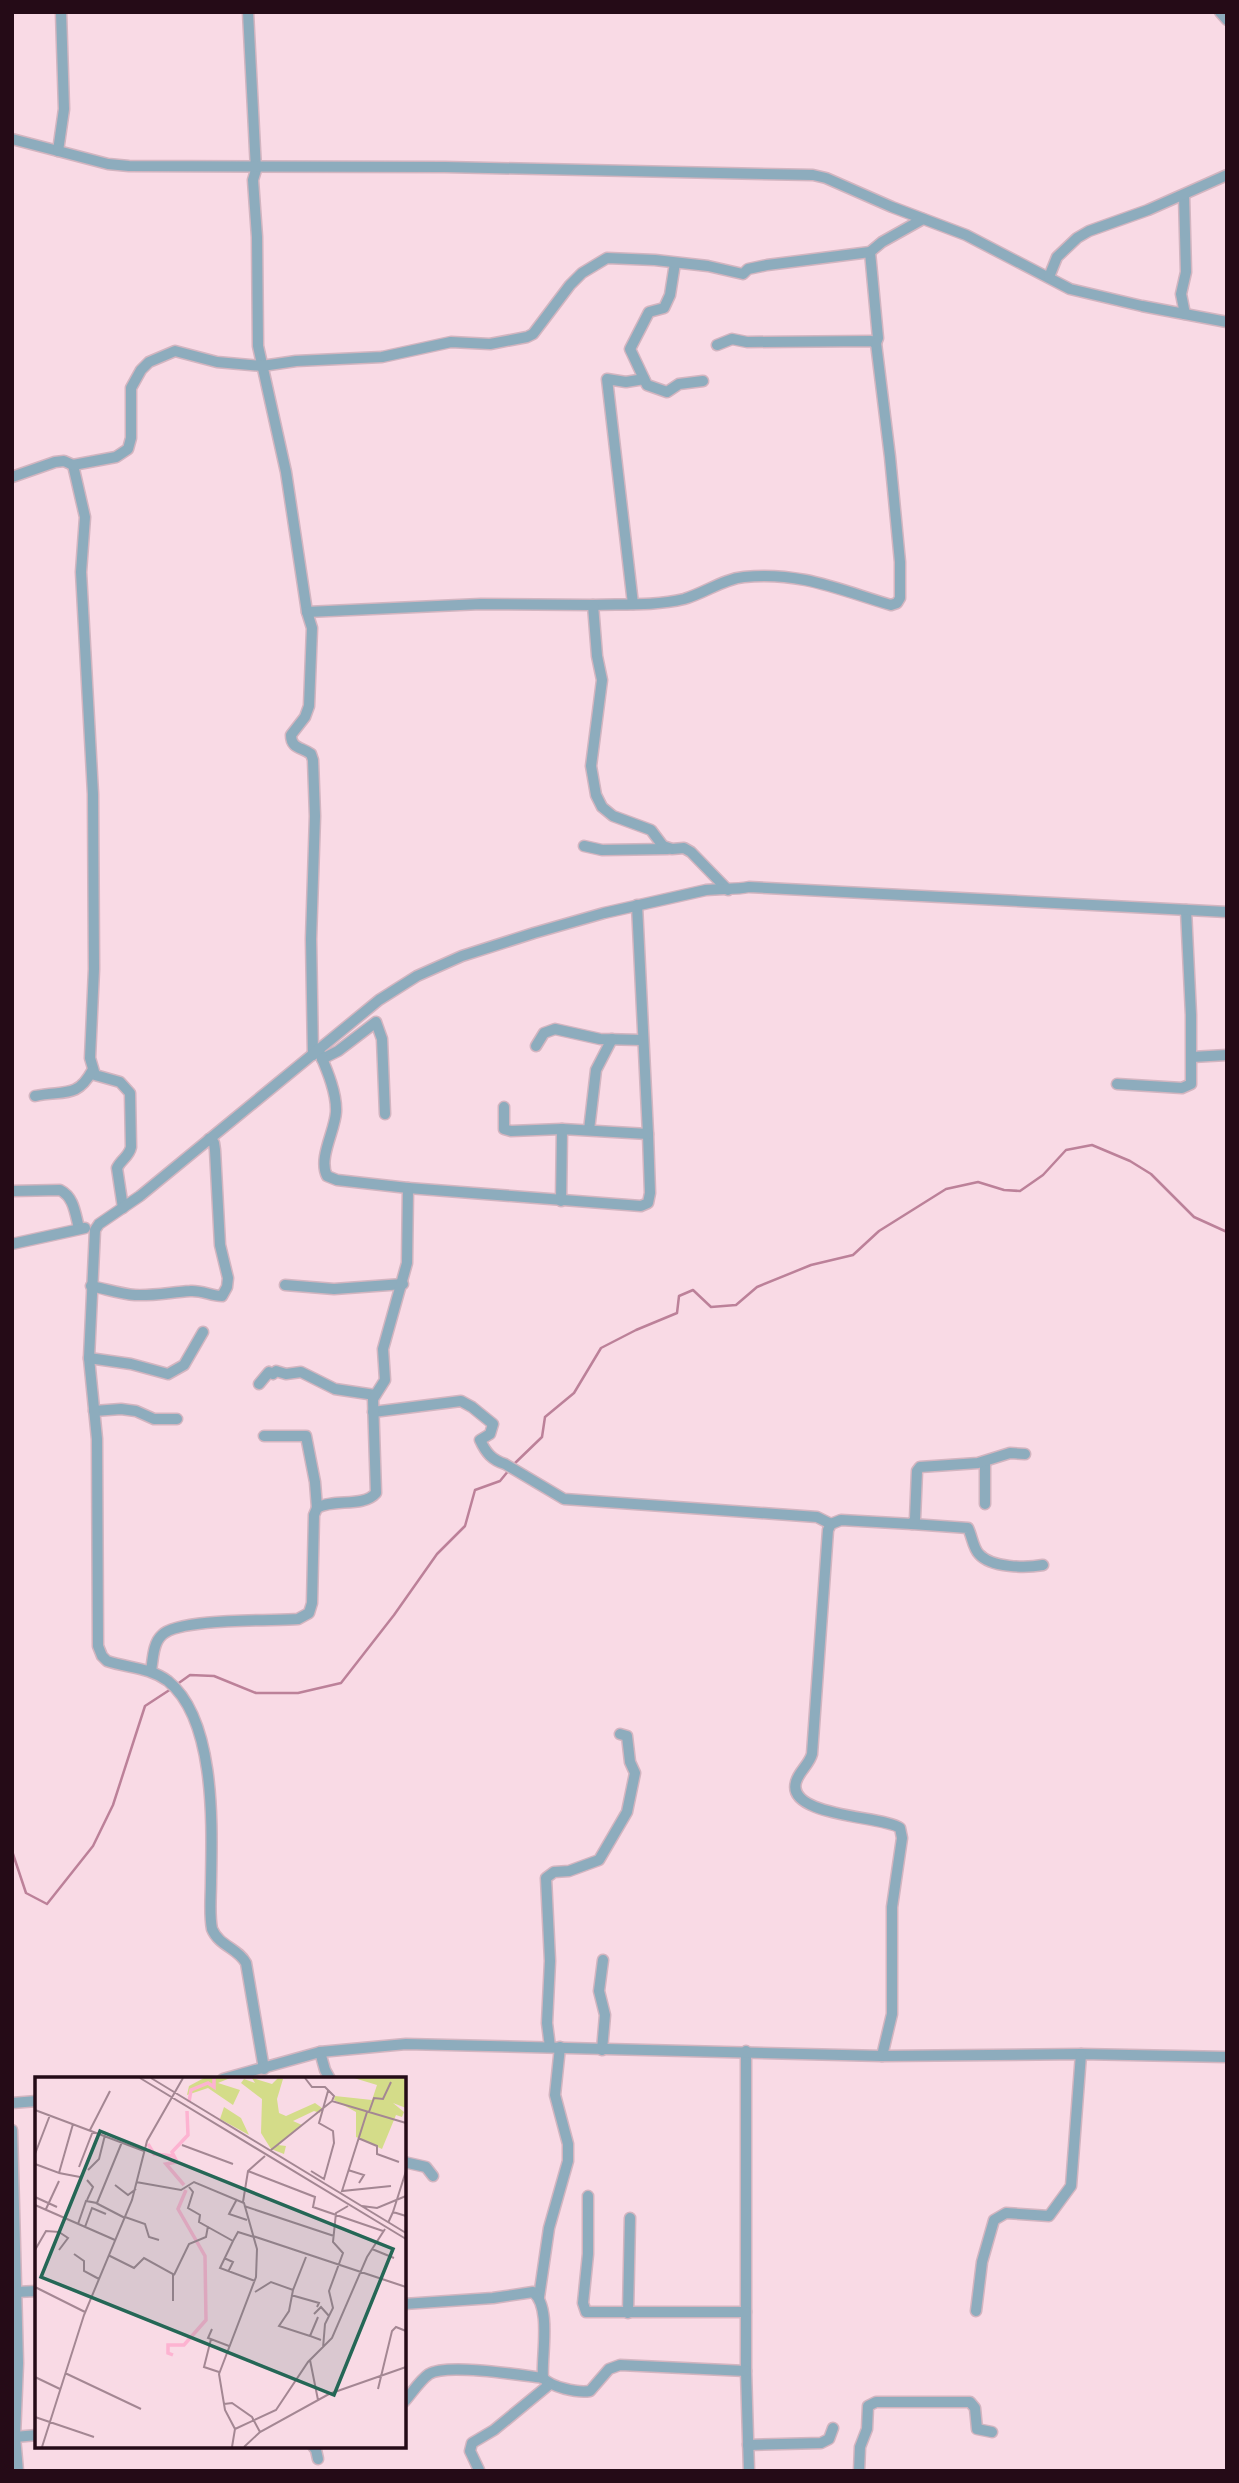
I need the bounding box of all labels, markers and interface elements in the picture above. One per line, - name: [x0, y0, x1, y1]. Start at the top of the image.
- inset map: [35, 2077, 406, 2448]

